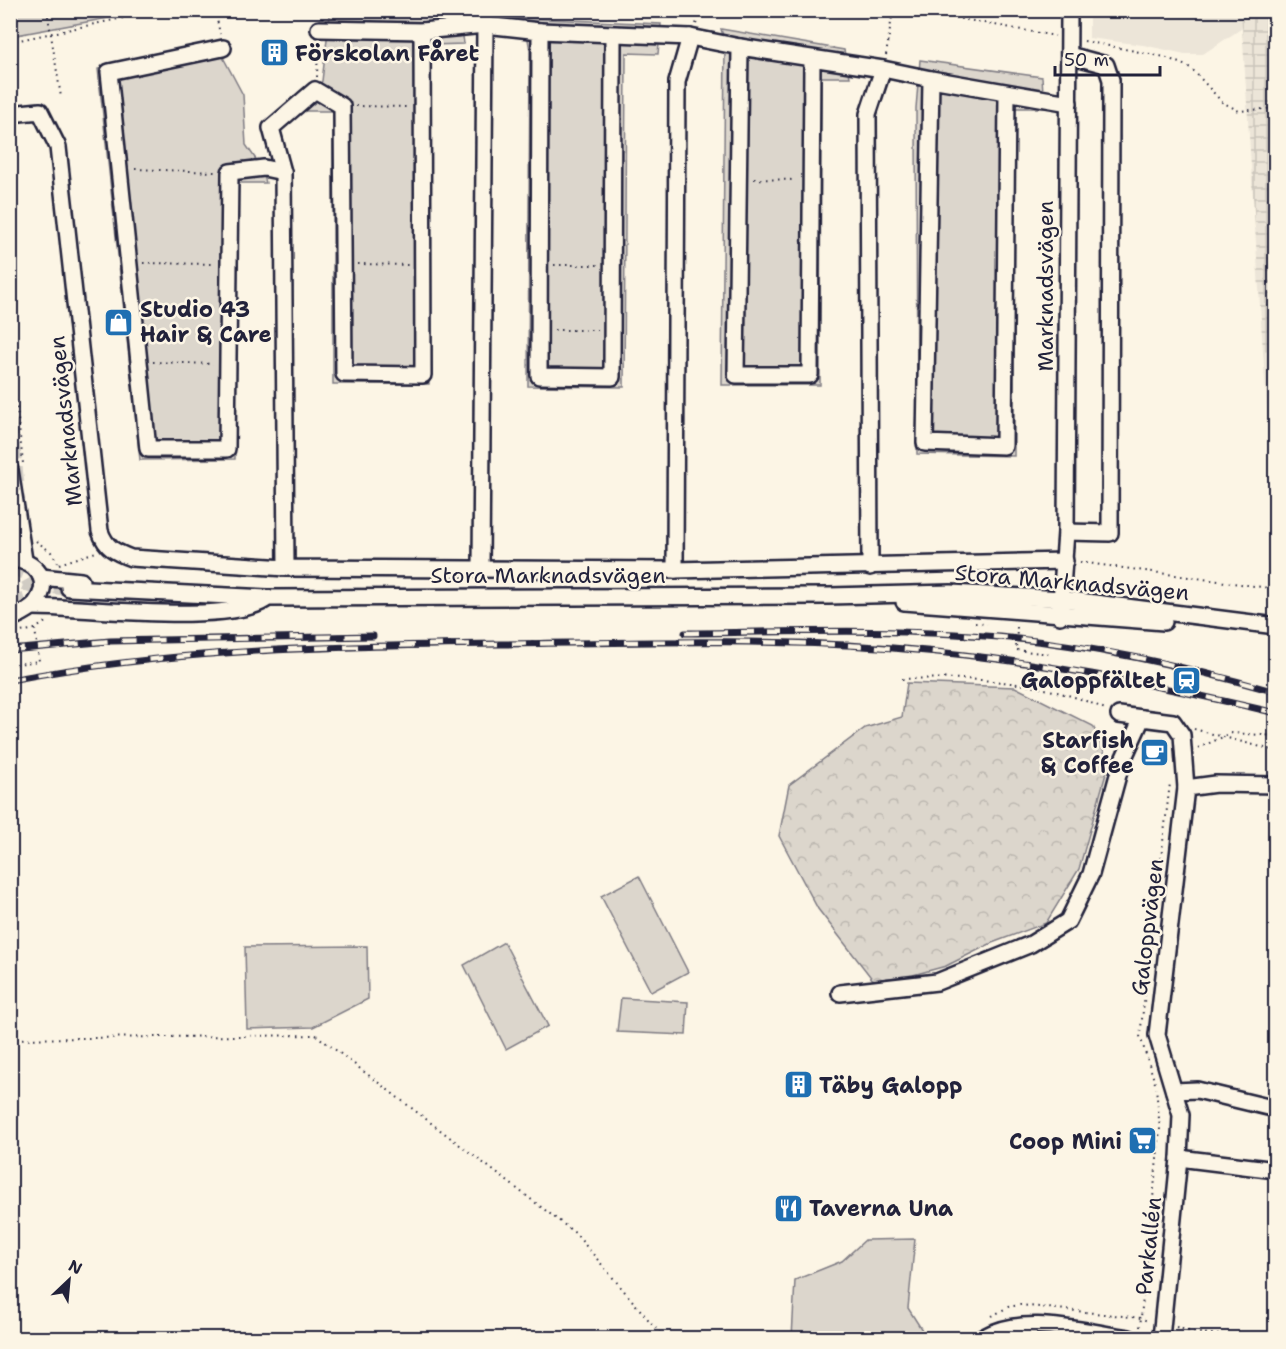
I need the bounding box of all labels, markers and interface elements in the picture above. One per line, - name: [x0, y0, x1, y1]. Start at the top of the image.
- building icon: Förskolan Fåret: [258, 37, 290, 69]
- place label: Förskolan Fåret: [295, 39, 479, 68]
- scale bar: [1055, 39, 1160, 77]
- text: 50 m: [1064, 48, 1109, 72]
- street label: Marknadsvägen: [1031, 200, 1060, 372]
- place label: Studio 43 Hair & Care: [140, 295, 272, 349]
- shop icon: Studio 43 Hair & Care: [103, 306, 135, 338]
- street label: Marknadsvägen: [42, 334, 89, 508]
- street label: Stora Marknadsvägen: [954, 558, 1190, 607]
- street label: Stora Marknadsvägen: [430, 561, 666, 590]
- station icon: Galoppfältet: [1171, 664, 1203, 696]
- place label: Galoppfältet: [1020, 666, 1166, 695]
- place label: Starfish & Coffee: [1041, 726, 1134, 780]
- cafe icon: Starfish & Coffee: [1139, 737, 1171, 769]
- street label: Galoppvägen: [1125, 857, 1170, 997]
- building icon: Täby Galopp: [782, 1069, 814, 1101]
- place label: Täby Galopp: [819, 1071, 963, 1100]
- supermarket icon: Coop Mini: [1127, 1125, 1159, 1157]
- place label: Coop Mini: [1009, 1127, 1122, 1156]
- restaurant icon: Taverna Una: [772, 1192, 804, 1224]
- place label: Taverna Una: [809, 1194, 953, 1223]
- street label: Parkallén: [1129, 1195, 1168, 1297]
- north arrow: [39, 1250, 99, 1310]
- text: N: [65, 1255, 86, 1279]

